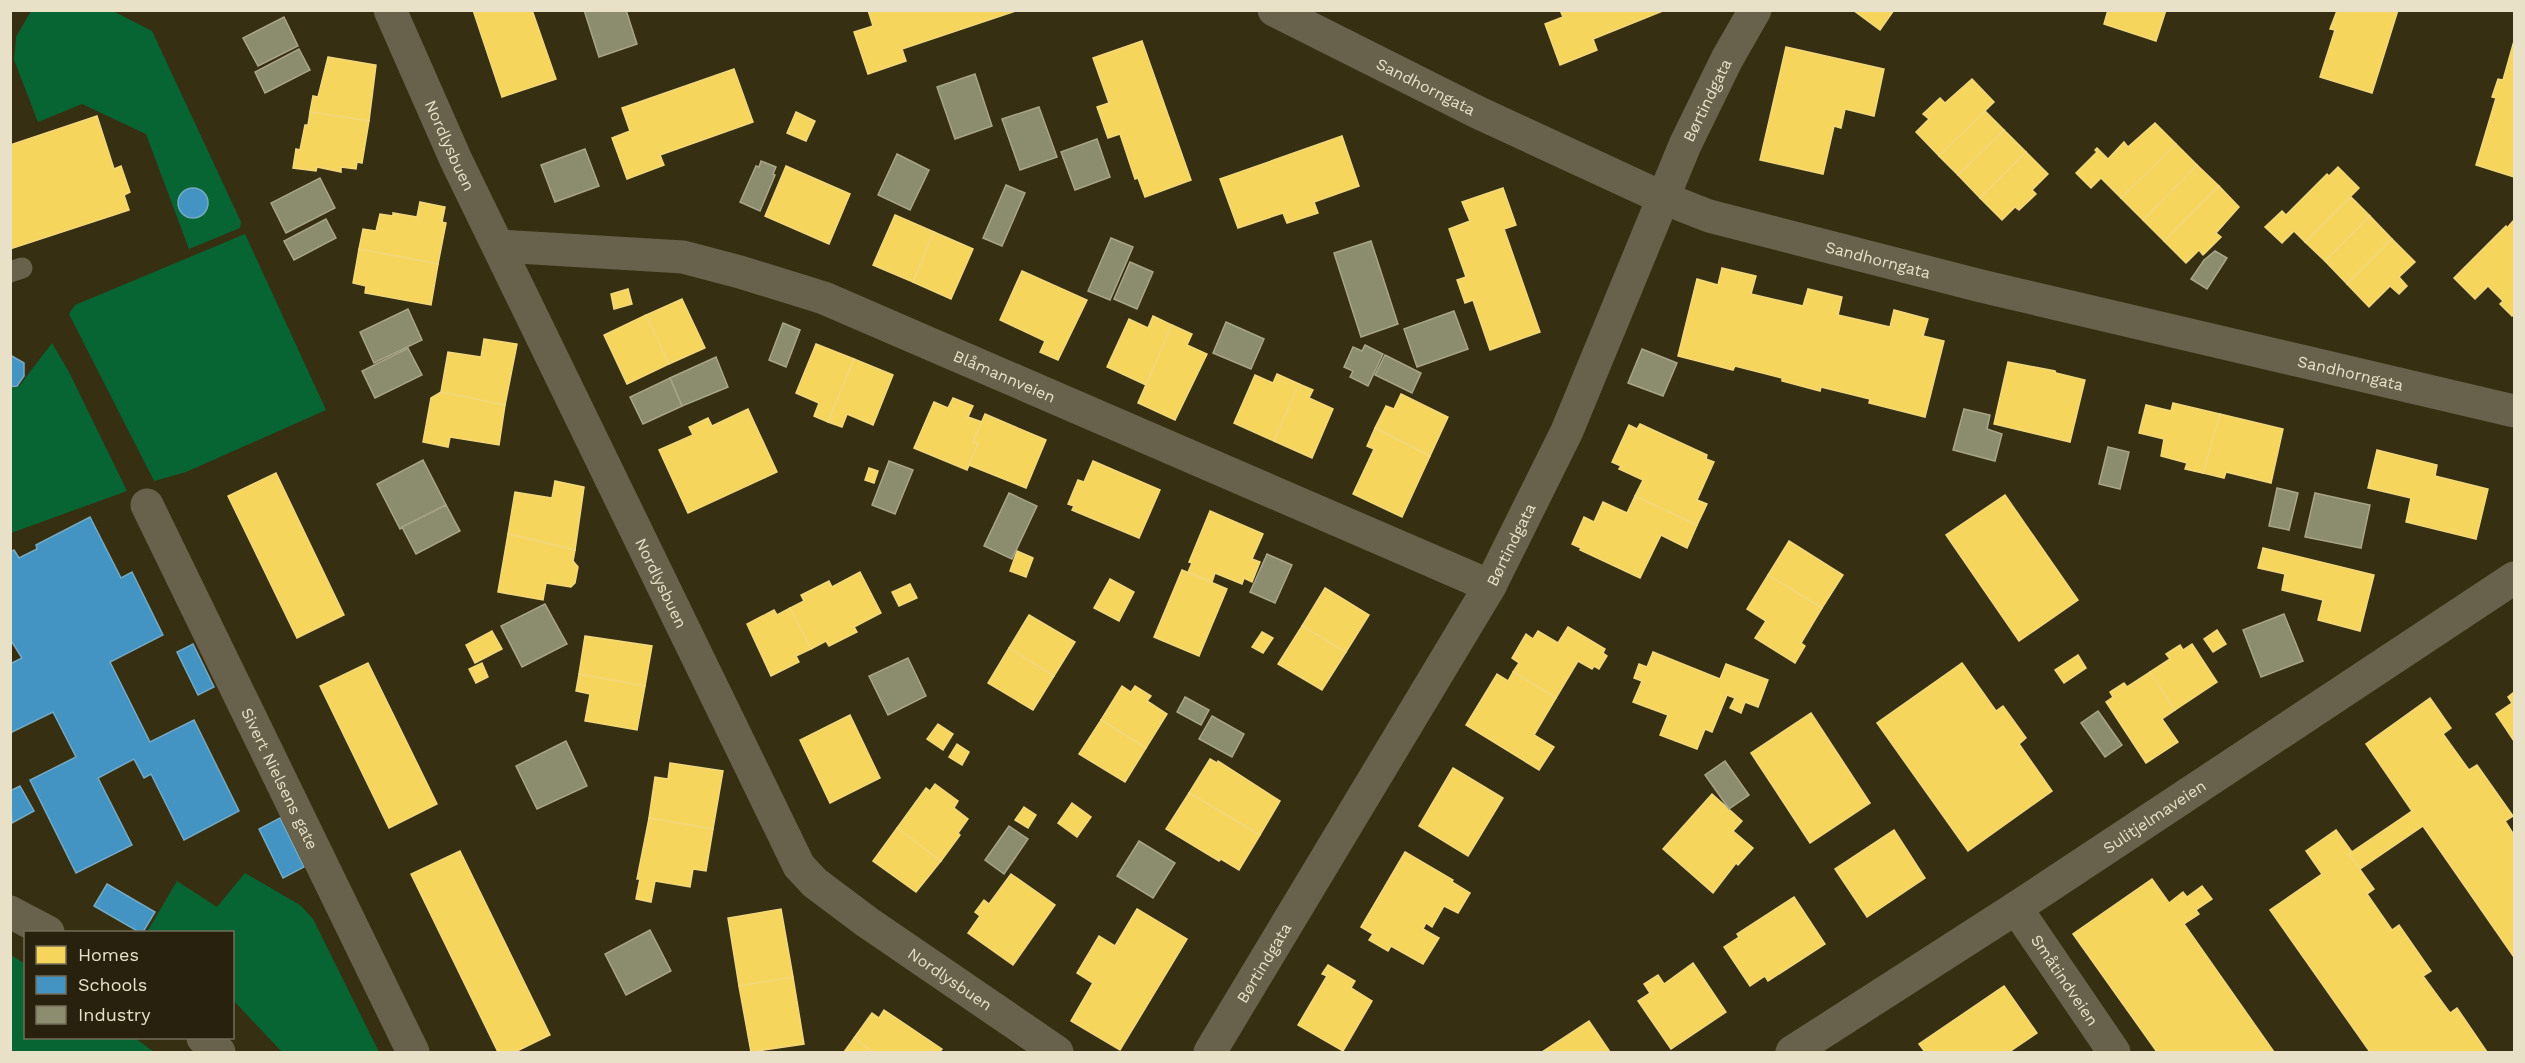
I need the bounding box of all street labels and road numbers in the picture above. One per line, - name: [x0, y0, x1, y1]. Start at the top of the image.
- street label: Sandhorngata: [1373, 54, 1478, 120]
- street label: Børtindgata: [1679, 56, 1736, 145]
- street label: Nordlysbuen: [421, 97, 478, 194]
- street label: Sandhorngata: [1823, 237, 1933, 283]
- street label: Blåmannveien: [950, 346, 1058, 407]
- street label: Sandhorngata: [2296, 352, 2405, 395]
- street label: Børtindgata: [1483, 500, 1540, 589]
- street label: Nordlysbuen: [631, 535, 691, 631]
- street label: Sivert Nielsens gate: [237, 705, 322, 853]
- street label: Sulitjelmaveien: [2099, 776, 2209, 858]
- street label: Børtindgata: [1233, 920, 1295, 1007]
- street label: Småtindveien: [2027, 931, 2102, 1029]
- street label: Nordlysbuen: [904, 944, 996, 1015]

